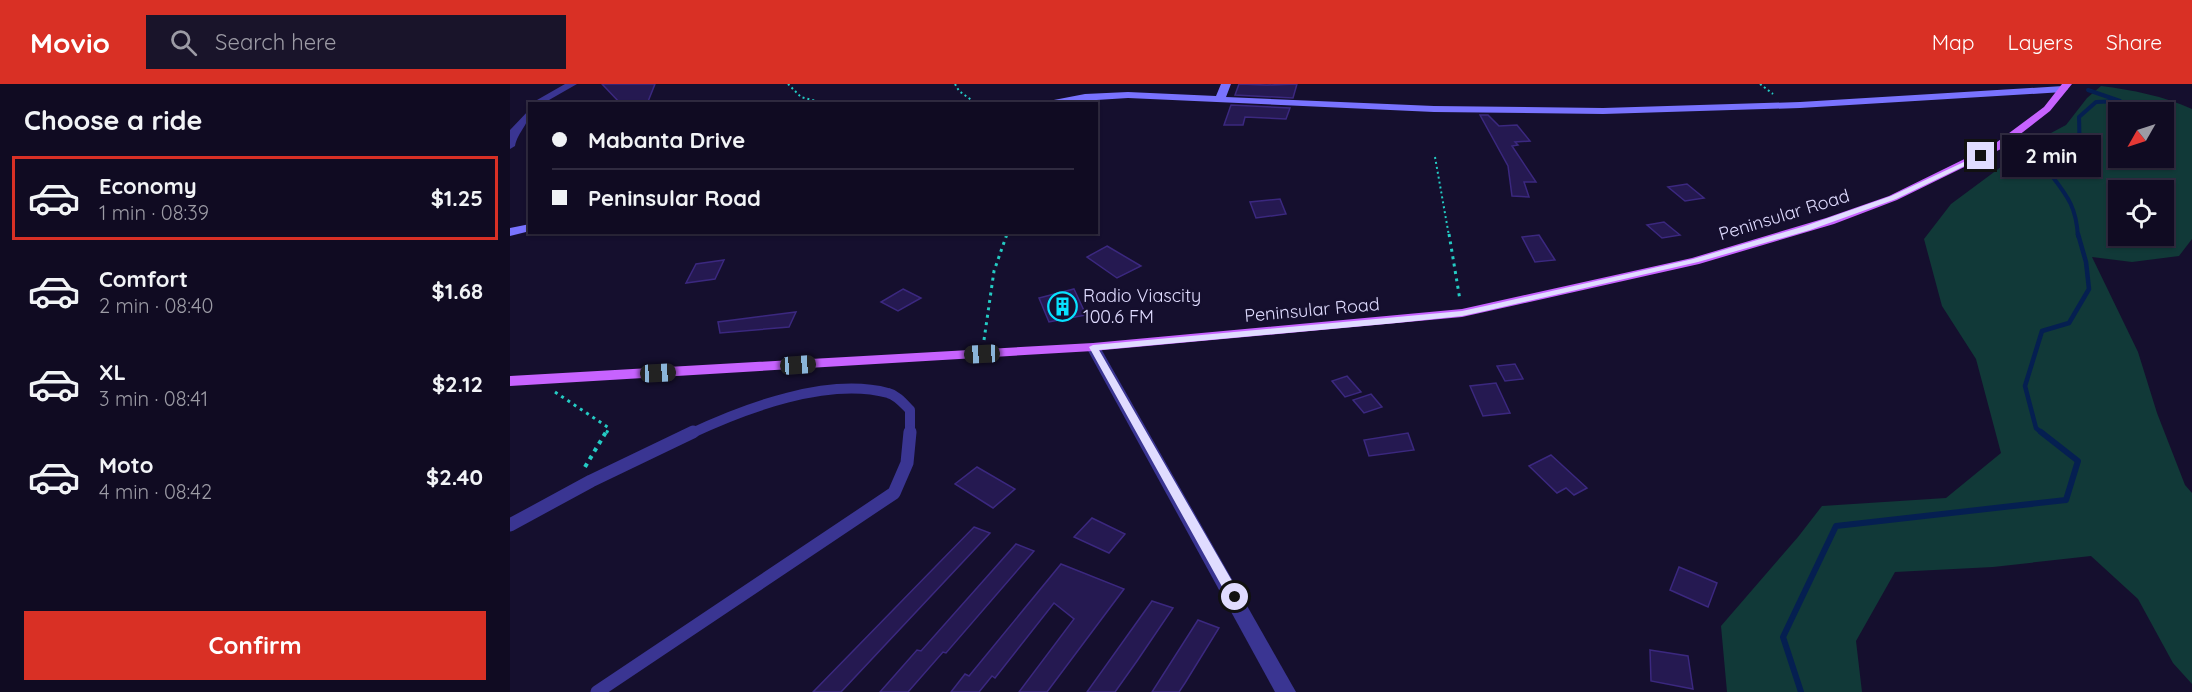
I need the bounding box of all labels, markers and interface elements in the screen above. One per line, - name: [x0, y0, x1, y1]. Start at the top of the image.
- search box: [146, 15, 566, 69]
- text: Movio: [30, 25, 110, 60]
- icon: search: [167, 26, 200, 59]
- text: Search here: [215, 28, 337, 56]
- text: Map: [1932, 29, 1975, 55]
- text: Layers: [2008, 29, 2073, 55]
- text: Share: [2106, 29, 2162, 55]
- north arrow: [2108, 102, 2174, 168]
- map controls: [2108, 102, 2174, 246]
- text: Choose a ride: [24, 103, 202, 137]
- text: Mabanta Drive: [588, 126, 745, 154]
- callout: 2 min: [2002, 135, 2101, 177]
- route end: [1967, 142, 1994, 169]
- text: 2 min: [2025, 143, 2078, 168]
- icon: car: [27, 171, 81, 225]
- text: Economy: [99, 172, 197, 200]
- button: locate: [2108, 180, 2174, 246]
- text: $1.25: [431, 184, 483, 212]
- text: Peninsular Road: [588, 184, 761, 212]
- street label: Peninsular Road: [1716, 184, 1852, 245]
- text: 1 min · 08:39: [99, 200, 209, 225]
- icon: car: [27, 264, 81, 318]
- text: Comfort: [99, 265, 188, 293]
- text: $1.68: [432, 277, 483, 305]
- place label: Radio Viascity 100.6 FM: [1083, 284, 1201, 328]
- building icon: Radio Viascity 100.6 FM: [1046, 290, 1078, 322]
- street label: Peninsular Road: [1243, 292, 1381, 327]
- text: 2 min · 08:40: [99, 293, 213, 318]
- car: [964, 344, 1000, 364]
- car: [779, 355, 817, 375]
- icon: car: [27, 357, 81, 411]
- text: XL: [99, 358, 126, 386]
- car: [640, 363, 676, 383]
- text: $2.12: [432, 370, 483, 398]
- text: 3 min · 08:41: [99, 386, 208, 411]
- icon: car: [27, 450, 81, 504]
- text: Moto: [99, 451, 153, 479]
- text: $2.40: [426, 463, 483, 491]
- text: 4 min · 08:42: [99, 479, 212, 504]
- route start: [1221, 583, 1248, 610]
- button: Confirm: [24, 611, 486, 680]

